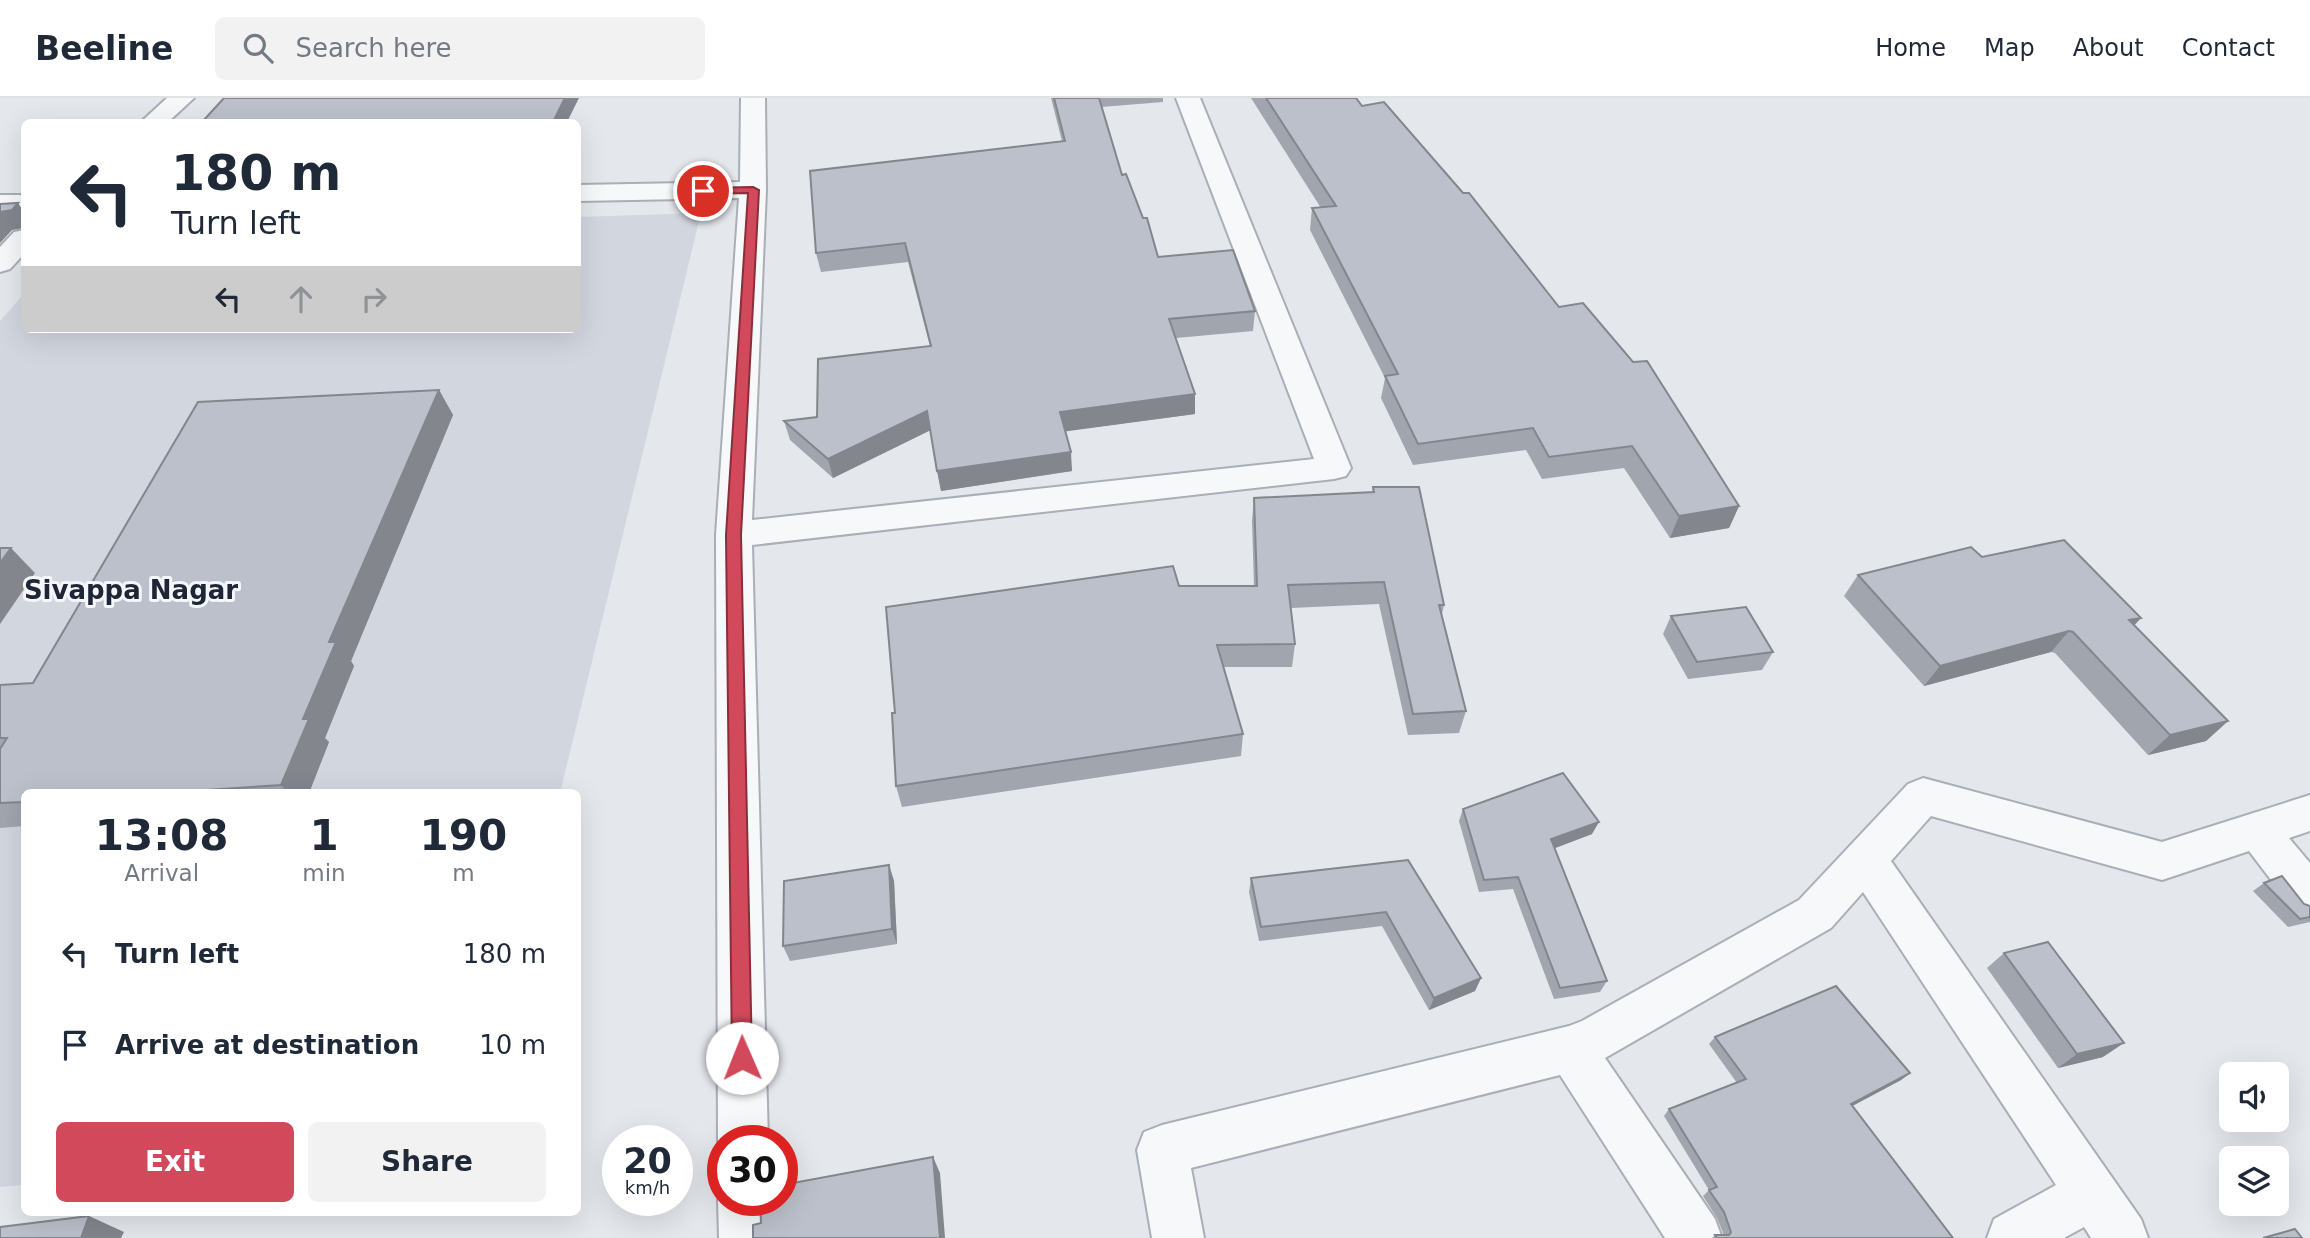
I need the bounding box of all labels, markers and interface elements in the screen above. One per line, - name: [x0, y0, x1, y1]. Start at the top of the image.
- search box: [215, 17, 705, 80]
- text: Beeline: [35, 29, 173, 68]
- icon: search: [239, 29, 277, 67]
- text: Search here: [295, 33, 452, 63]
- text: Home: [1875, 34, 1946, 62]
- text: Map: [1984, 34, 2035, 62]
- text: About: [2073, 34, 2144, 62]
- text: Contact: [2182, 34, 2275, 62]
- text: 180 m: [171, 145, 341, 202]
- icon: left: [56, 147, 147, 238]
- pin: [673, 161, 733, 221]
- icon: arrive: [684, 172, 722, 210]
- text: Turn left: [171, 204, 301, 242]
- icon: left: [209, 280, 247, 318]
- icon: ahead: [282, 280, 320, 318]
- icon: right: [355, 280, 393, 318]
- district label: Sivappa Nagar: [24, 575, 238, 605]
- text: 13:08: [95, 811, 229, 860]
- text: 1: [309, 811, 339, 860]
- text: 190: [420, 811, 507, 860]
- text: Arrival: [124, 860, 199, 886]
- text: min: [302, 860, 346, 886]
- text: m: [452, 860, 475, 886]
- icon: left: [56, 935, 94, 973]
- text: Turn left: [115, 939, 239, 969]
- text: 180 m: [463, 939, 546, 969]
- position arrow: [705, 1021, 779, 1095]
- icon: arrive: [56, 1026, 94, 1064]
- text: Arrive at destination: [115, 1030, 419, 1060]
- text: 10 m: [479, 1030, 546, 1060]
- map controls: [2219, 1062, 2289, 1216]
- button: sound: [2219, 1062, 2289, 1132]
- button: Exit: [56, 1122, 294, 1202]
- button: Share: [308, 1122, 546, 1202]
- speed limit sign: 30: [707, 1125, 798, 1216]
- text: 20: [623, 1141, 672, 1181]
- button: layers: [2219, 1146, 2289, 1216]
- text: km/h: [625, 1177, 670, 1198]

